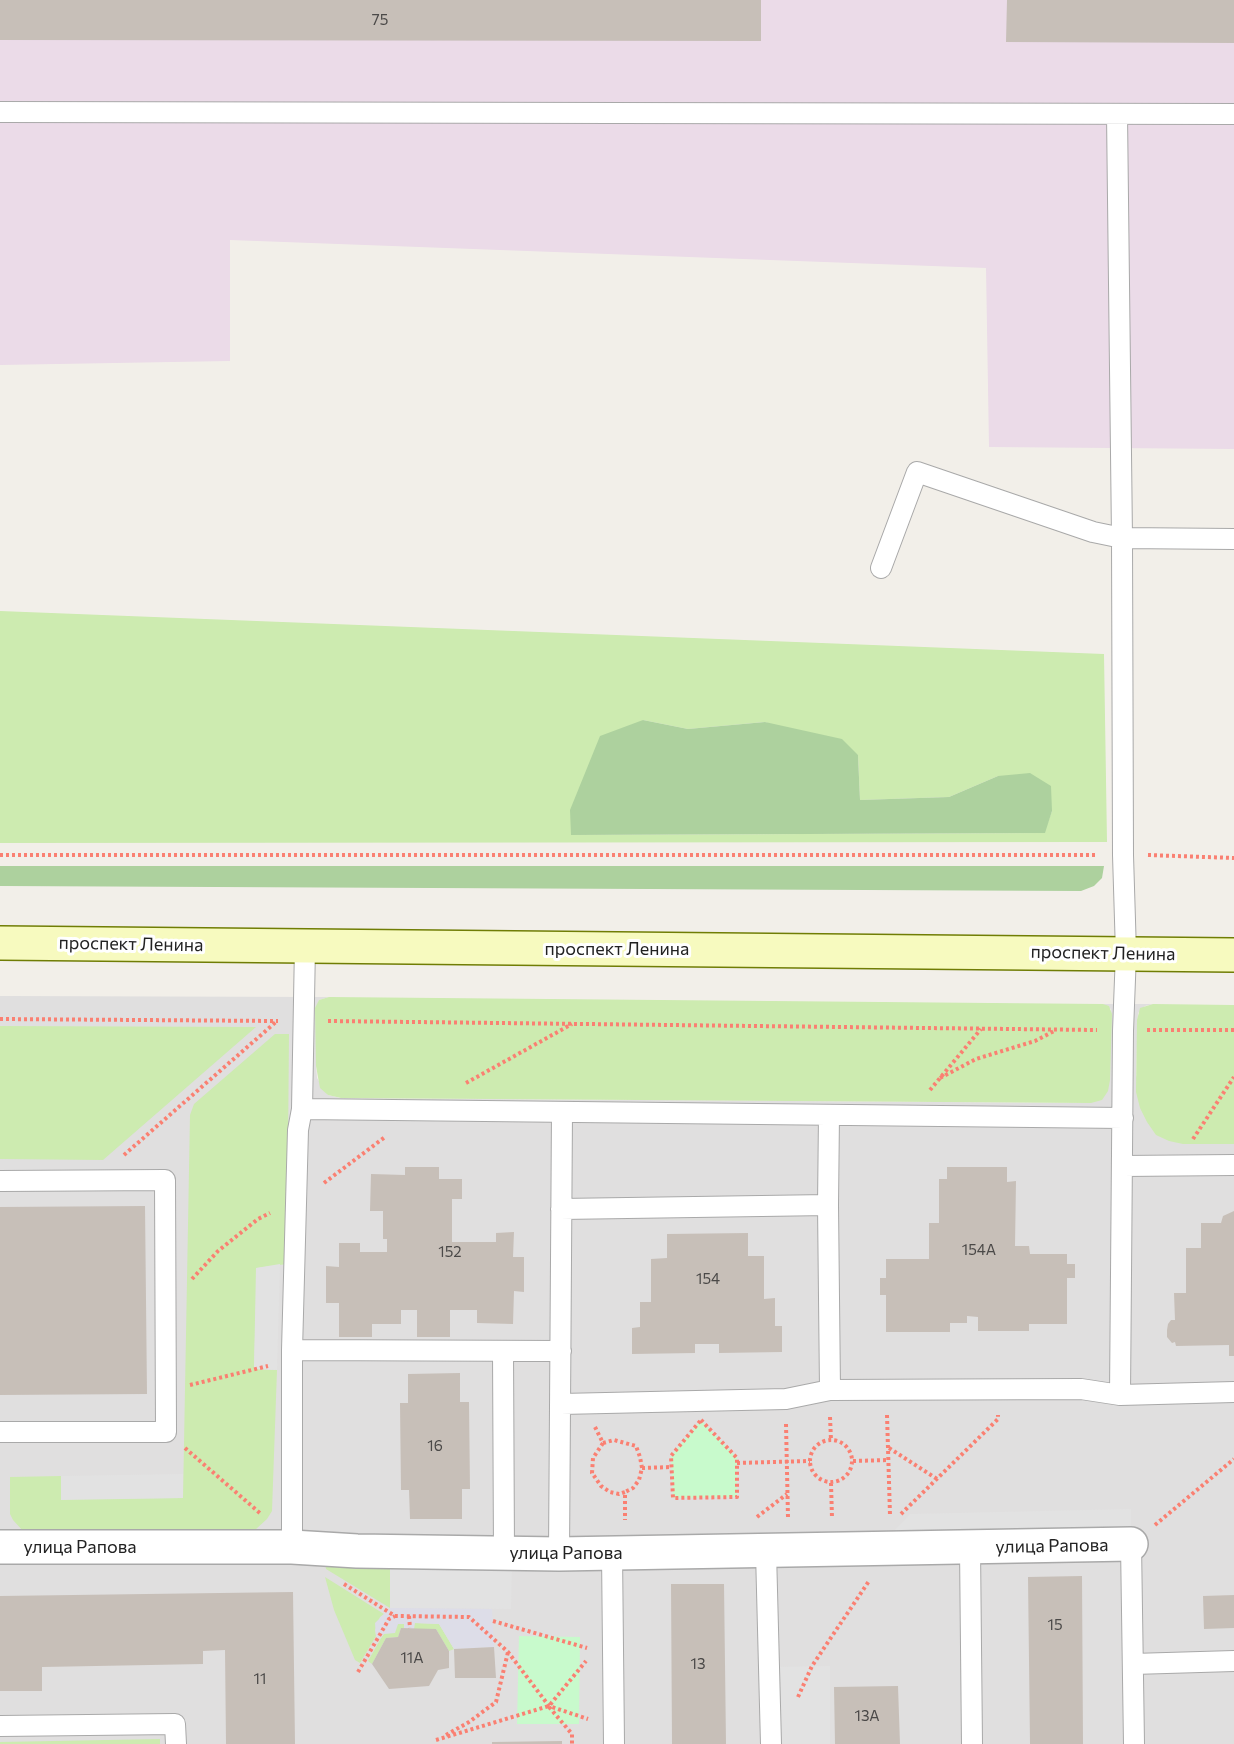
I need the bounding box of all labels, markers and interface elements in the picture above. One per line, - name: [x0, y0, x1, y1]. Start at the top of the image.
- house number: 75: [372, 11, 388, 29]
- street label: проспект Ленина: [58, 932, 204, 956]
- street label: проспект Ленина: [545, 938, 689, 960]
- street label: проспект Ленина: [1030, 941, 1176, 965]
- house number: 154А: [962, 1241, 996, 1259]
- house number: 152: [438, 1243, 462, 1261]
- house number: 154: [696, 1270, 720, 1288]
- house number: 16: [427, 1437, 443, 1455]
- street label: улица Рапова: [995, 1534, 1109, 1558]
- street label: улица Рапова: [23, 1536, 137, 1558]
- street label: улица Рапова: [509, 1542, 623, 1564]
- house number: 15: [1047, 1616, 1063, 1634]
- house number: 11А: [400, 1649, 424, 1667]
- house number: 13: [691, 1655, 705, 1673]
- house number: 11: [254, 1670, 266, 1688]
- house number: 13А: [855, 1707, 879, 1725]

